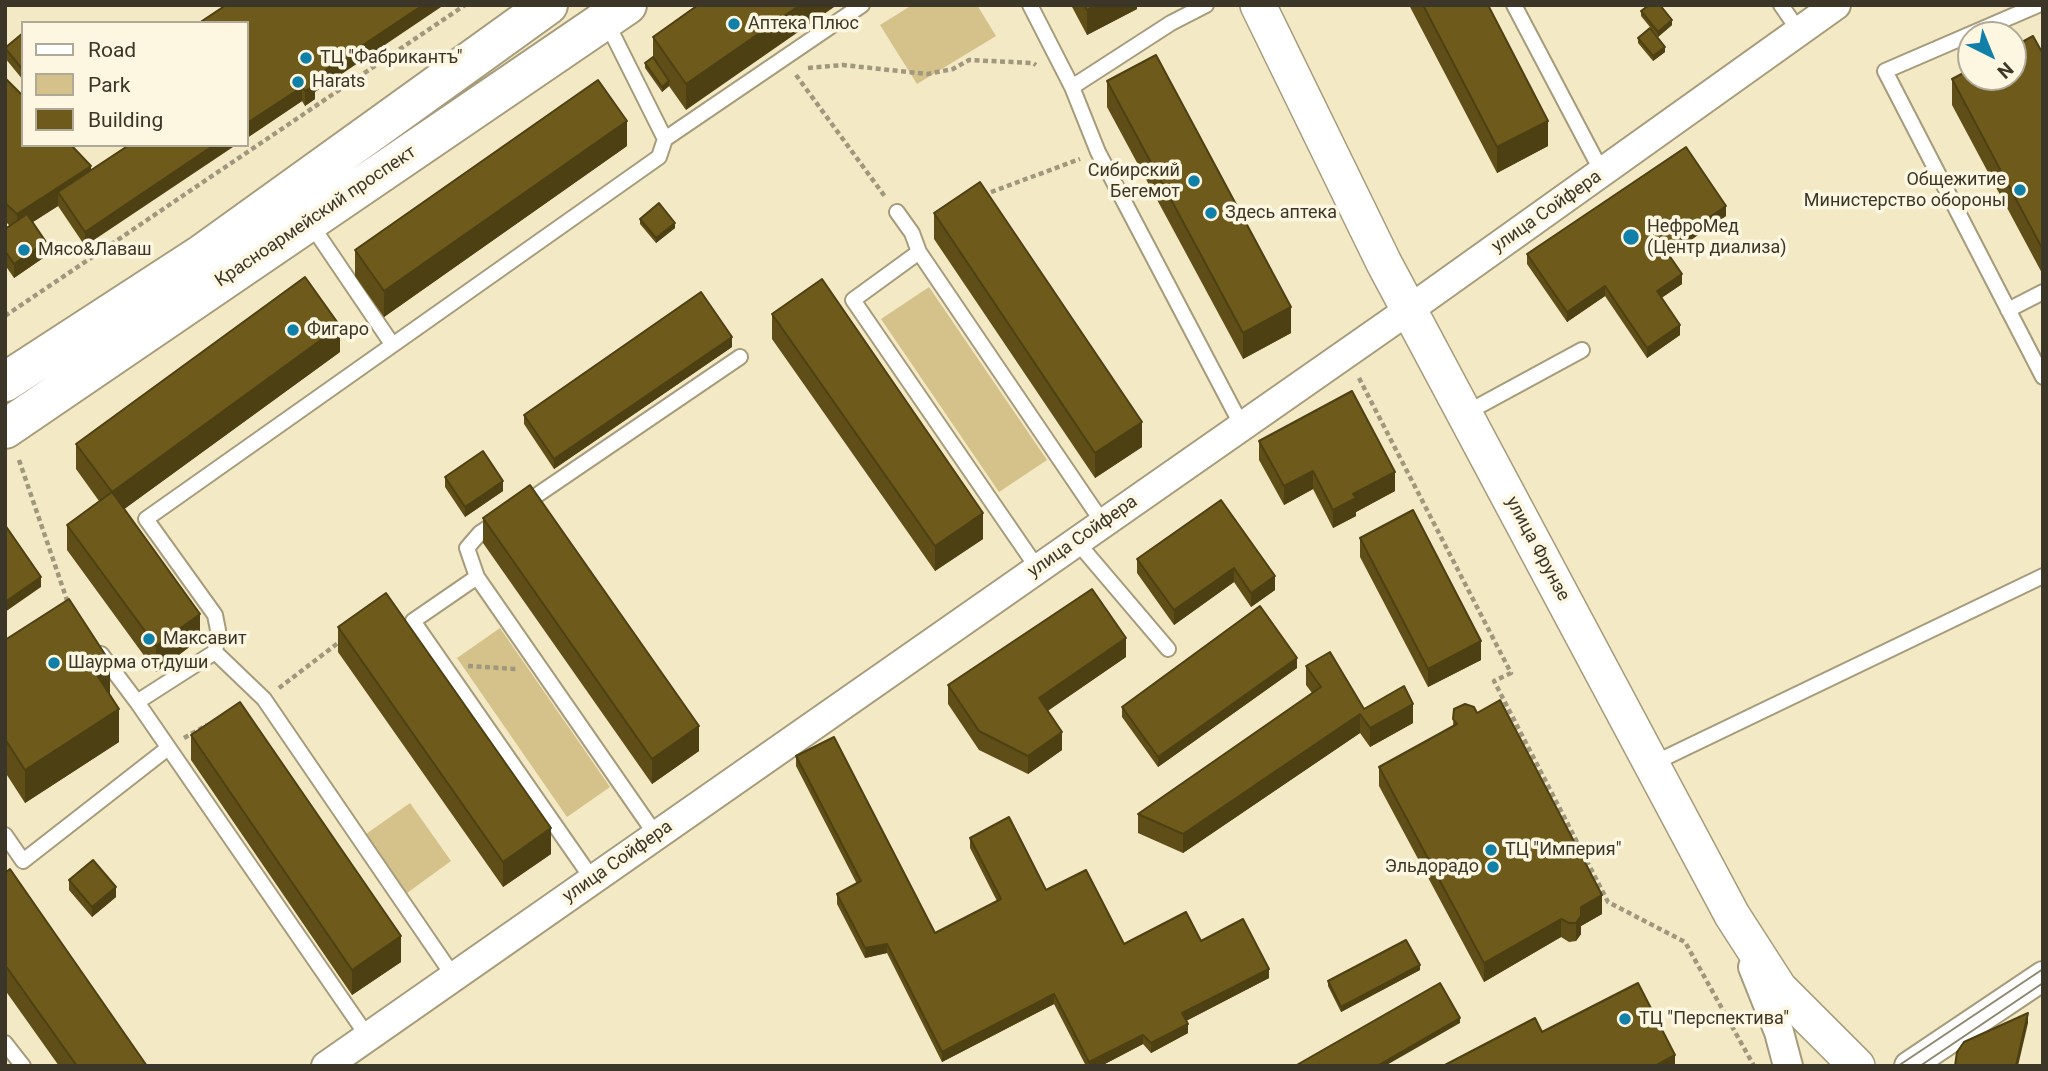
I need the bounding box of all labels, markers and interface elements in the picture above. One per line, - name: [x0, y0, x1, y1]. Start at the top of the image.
- place label: Аптека Плюс: [748, 13, 859, 35]
- marker: Аптека Плюс: [726, 16, 742, 32]
- legend: [21, 21, 248, 147]
- north arrow: [1957, 21, 2027, 91]
- text: Road: [88, 38, 136, 62]
- place label: ТЦ "Фабрикантъ": [320, 47, 462, 69]
- marker: ТЦ "Фабрикантъ": [298, 50, 314, 66]
- text: N: [1993, 57, 2018, 83]
- place label: Harats: [312, 71, 365, 93]
- text: Park: [88, 73, 130, 97]
- marker: Harats: [290, 74, 306, 90]
- text: Building: [88, 108, 163, 132]
- street label: Красноармейский проспект: [212, 142, 420, 292]
- place label: Сибирский Бегемот: [1088, 160, 1180, 202]
- street label: улица Сойфера: [1488, 166, 1606, 258]
- place label: Общежитие Министерство обороны: [1804, 169, 2006, 212]
- marker: Сибирский Бегемот: [1186, 173, 1202, 189]
- marker: Общежитие Министерство обороны: [2012, 182, 2028, 198]
- place label: Здесь аптека: [1225, 202, 1337, 224]
- marker: Здесь аптека: [1203, 205, 1219, 221]
- place label: НефроМед (Центр диализа): [1647, 216, 1787, 258]
- marker: НефроМед (Центр диализа): [1621, 227, 1641, 247]
- place label: Мясо&Лаваш: [38, 239, 152, 261]
- marker: Мясо&Лаваш: [16, 242, 32, 258]
- place label: Фигаро: [307, 319, 369, 341]
- marker: Фигаро: [285, 322, 301, 338]
- street label: улица Сойфера: [1024, 491, 1142, 583]
- street label: улица Фрунзе: [1500, 493, 1574, 605]
- place label: Максавит: [163, 628, 247, 650]
- marker: Максавит: [141, 631, 157, 647]
- place label: Шаурма от души: [68, 652, 208, 674]
- marker: Шаурма от души: [46, 655, 62, 671]
- street label: улица Сойфера: [559, 816, 677, 908]
- place label: ТЦ "Империя": [1505, 839, 1621, 861]
- marker: ТЦ "Империя": [1483, 842, 1499, 858]
- place label: Эльдорадо: [1385, 856, 1479, 878]
- marker: Эльдорадо: [1485, 859, 1501, 875]
- place label: ТЦ "Перспектива": [1639, 1008, 1789, 1030]
- marker: ТЦ "Перспектива": [1617, 1011, 1633, 1027]

